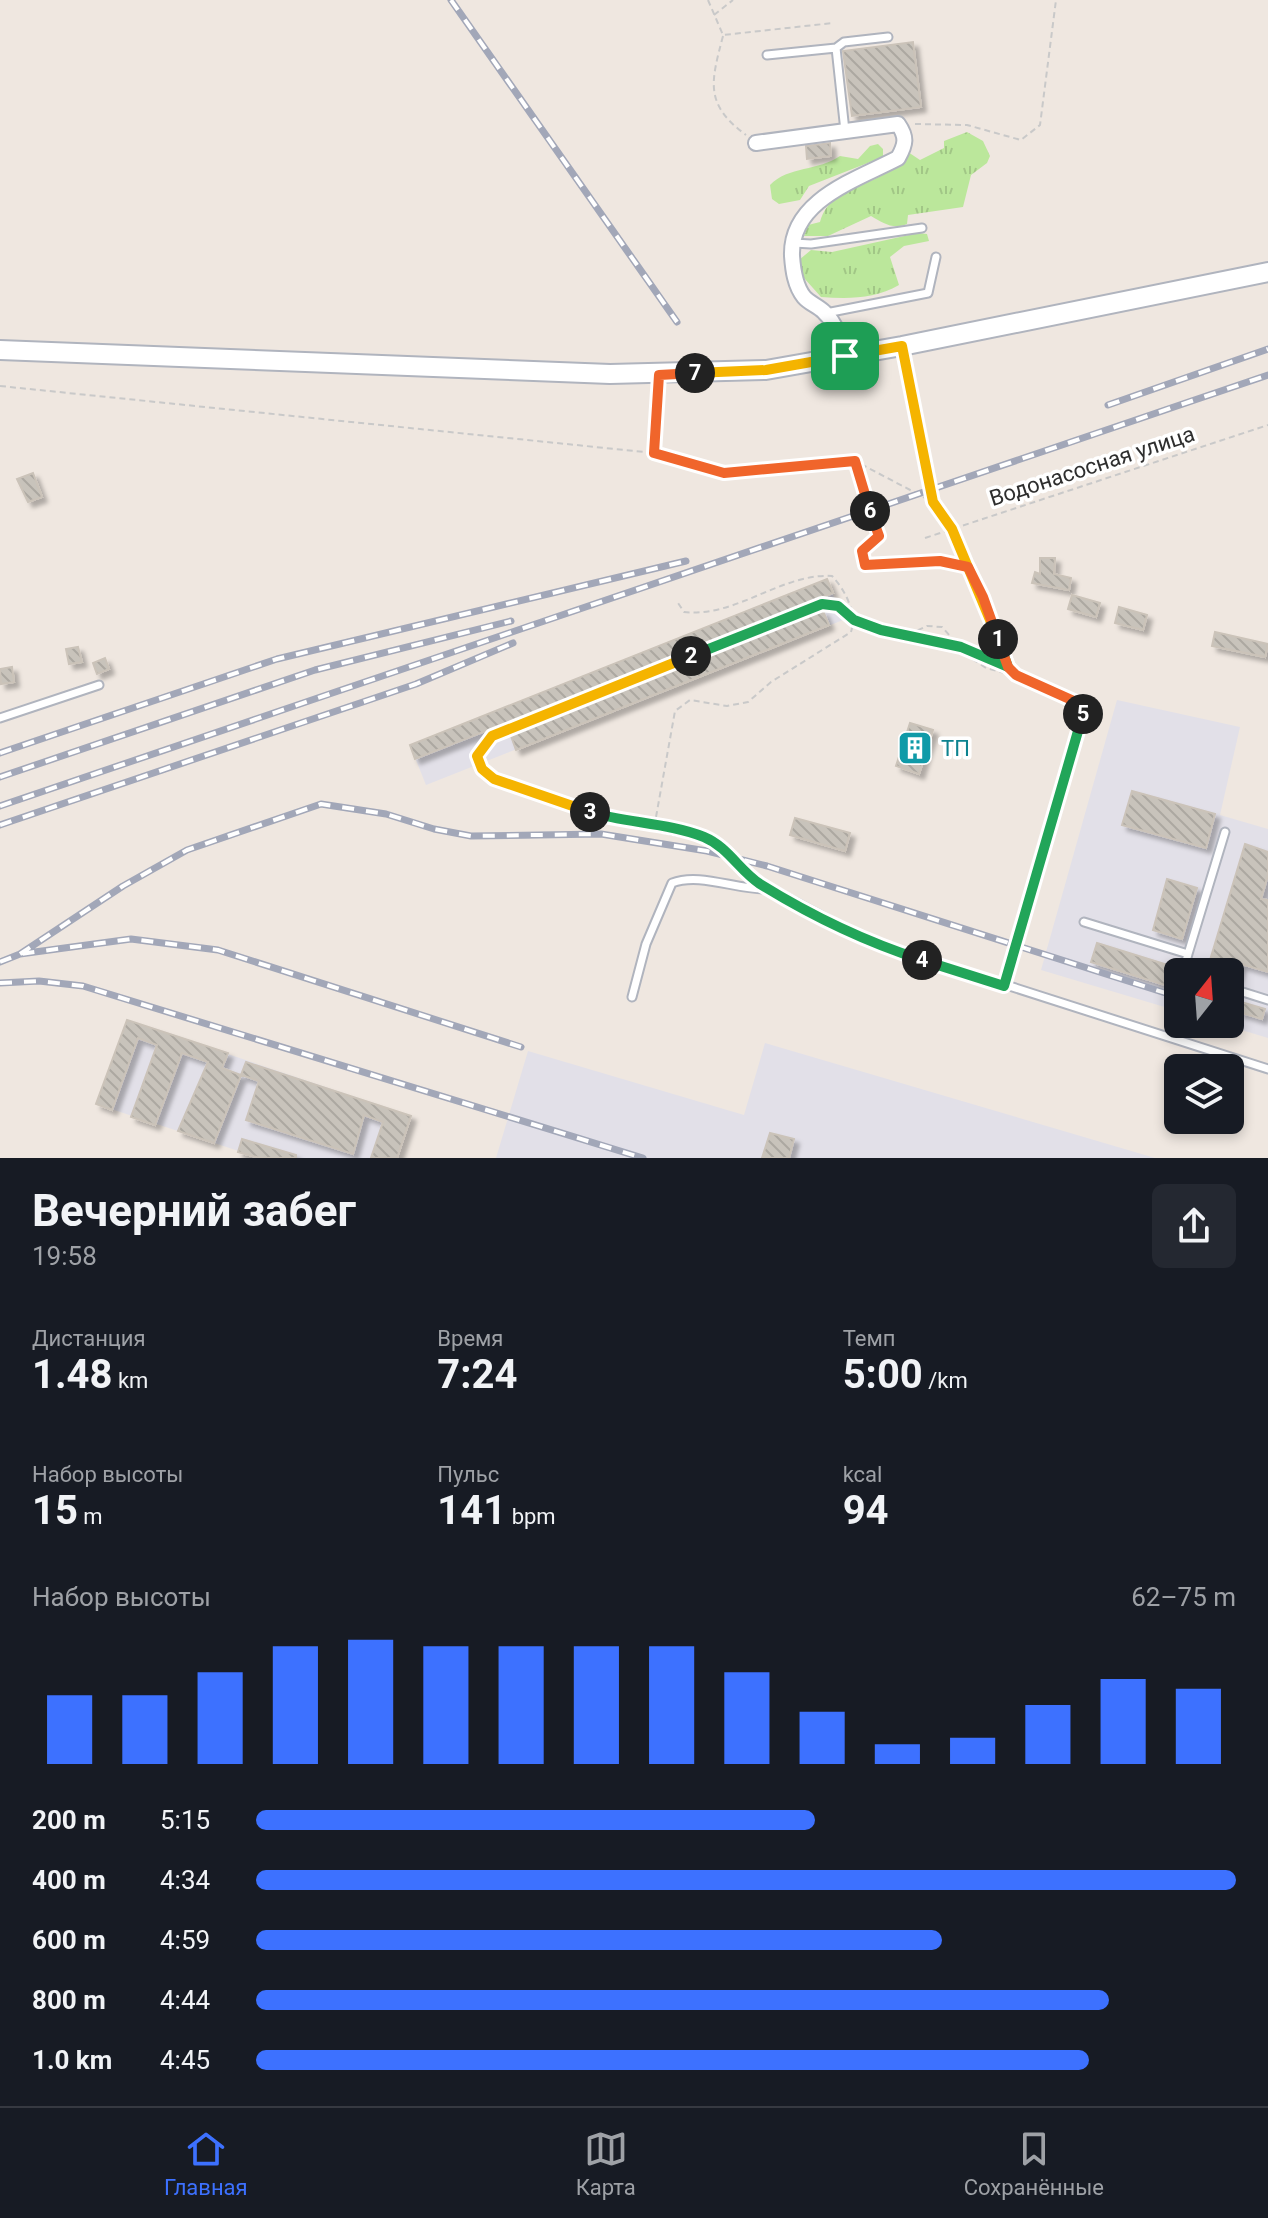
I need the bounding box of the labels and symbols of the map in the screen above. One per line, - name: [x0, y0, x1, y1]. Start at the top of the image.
- pin: [811, 322, 879, 390]
- pin: 7: [675, 353, 715, 393]
- street label: Водонасосная улица: [986, 421, 1198, 511]
- pin: 6: [850, 491, 890, 531]
- pin: 1: [978, 619, 1018, 659]
- pin: 2: [671, 636, 711, 676]
- pin: 5: [1063, 694, 1103, 734]
- building icon: ТП: [896, 729, 934, 767]
- place label: ТП: [941, 736, 970, 761]
- pin: 3: [570, 792, 610, 832]
- pin: 4: [902, 940, 942, 980]
- north arrow: [1164, 958, 1244, 1038]

